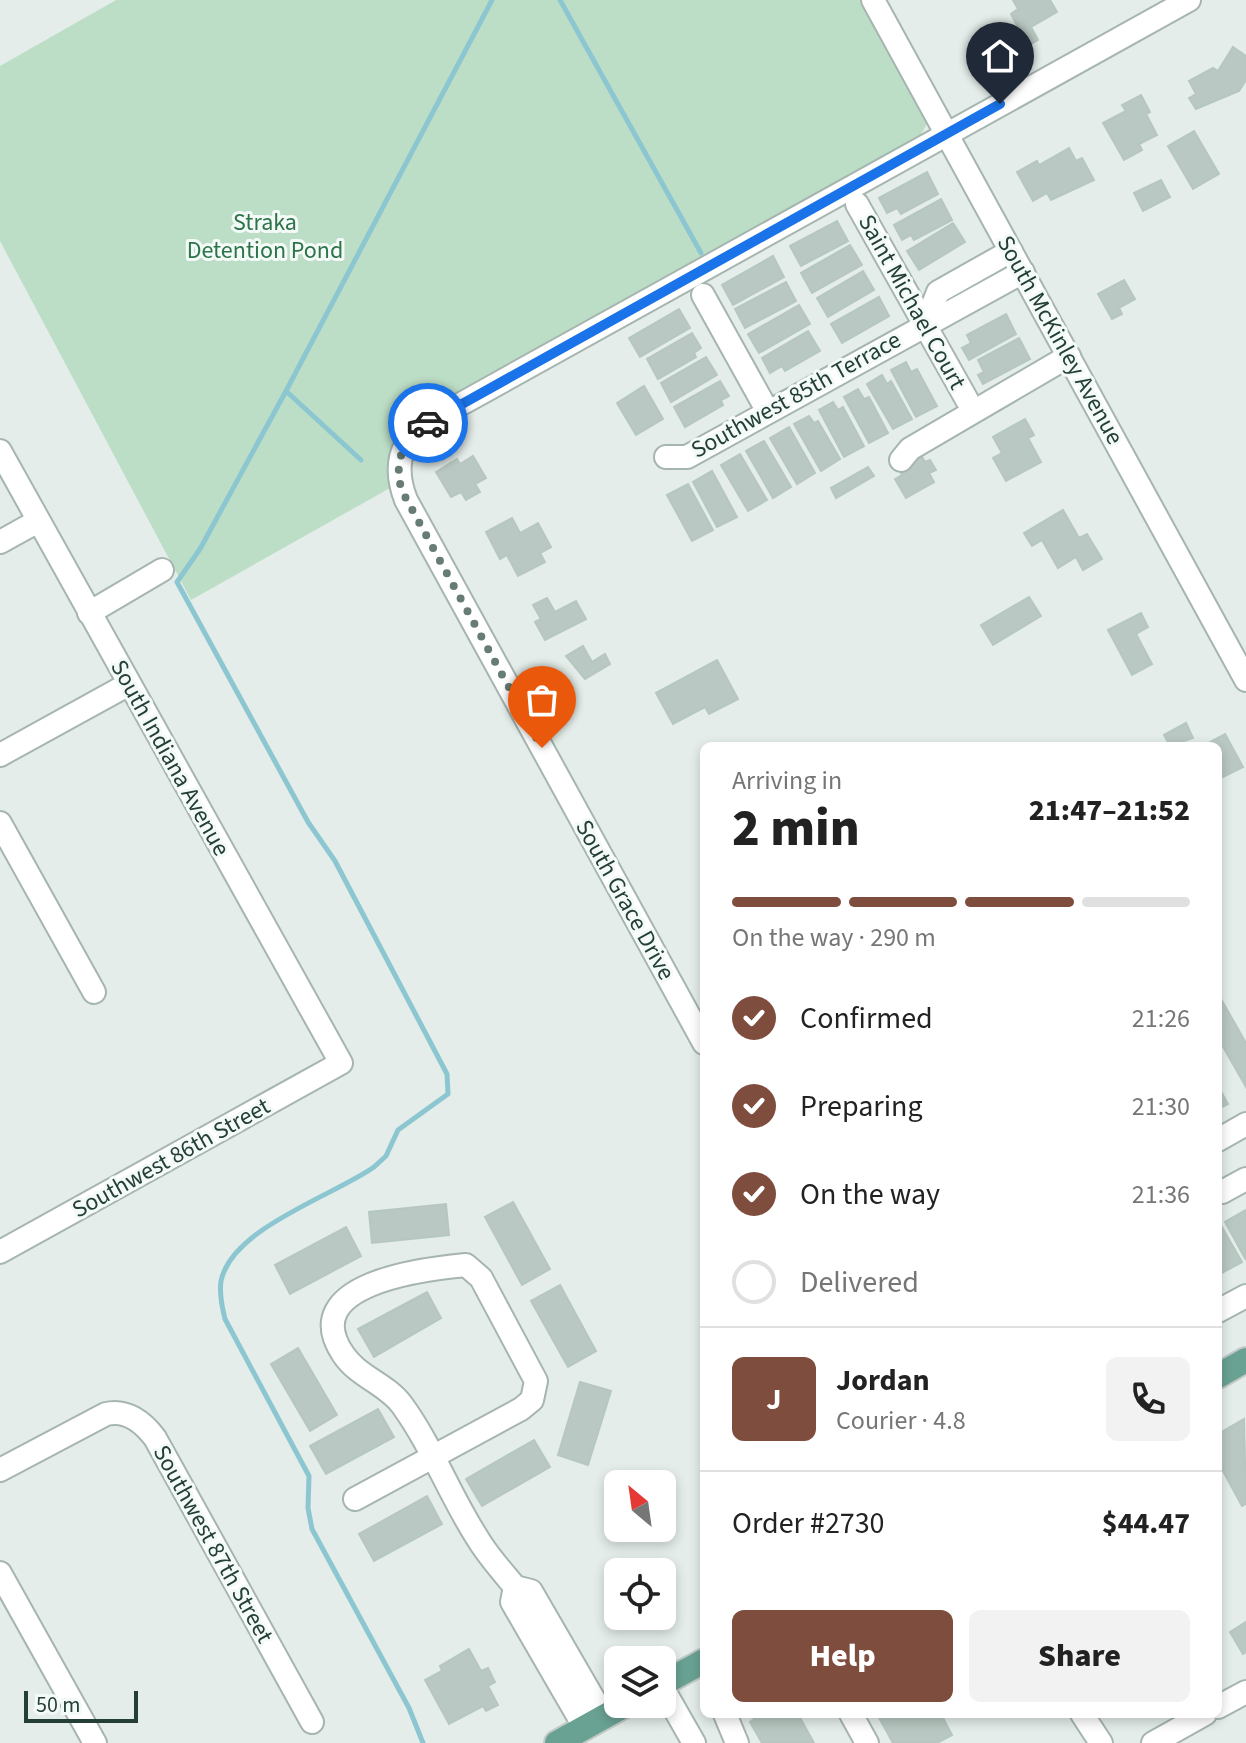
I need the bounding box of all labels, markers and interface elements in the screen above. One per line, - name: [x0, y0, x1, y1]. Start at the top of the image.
- pin: [966, 22, 1034, 104]
- icon: home: [978, 34, 1022, 78]
- park label: Straka Detention Pond: [187, 205, 343, 268]
- street label: Saint Michael Court: [849, 208, 975, 396]
- street label: South McKinley Avenue: [988, 229, 1132, 451]
- street label: Southwest 85th Terrace: [685, 323, 907, 467]
- courier: [388, 383, 468, 463]
- icon: car: [406, 401, 450, 445]
- street label: South Indiana Avenue: [101, 653, 239, 863]
- pin: [508, 666, 576, 748]
- icon: bag: [520, 678, 564, 722]
- text: Arriving in: [732, 762, 842, 799]
- text: 21:47–21:52: [1029, 789, 1190, 832]
- text: 2 min: [732, 792, 860, 866]
- street label: South Grace Drive: [566, 813, 684, 987]
- text: On the way · 290 m: [732, 919, 936, 956]
- icon: check: [732, 996, 776, 1040]
- text: Confirmed: [800, 997, 933, 1040]
- text: 21:26: [1132, 1000, 1190, 1037]
- icon: check: [732, 1084, 776, 1128]
- text: Preparing: [800, 1085, 923, 1128]
- text: 21:30: [1132, 1088, 1190, 1125]
- street label: Southwest 86th Street: [66, 1089, 276, 1227]
- icon: check: [732, 1172, 776, 1216]
- text: On the way: [800, 1173, 940, 1216]
- text: 21:36: [1132, 1176, 1190, 1213]
- text: Delivered: [800, 1261, 919, 1304]
- button: phone: [1106, 1357, 1190, 1441]
- text: Jordan: [836, 1359, 930, 1402]
- text: J: [766, 1378, 782, 1421]
- text: Courier · 4.8: [836, 1402, 966, 1439]
- street label: Southwest 87th Street: [144, 1439, 282, 1649]
- north arrow: [604, 1470, 676, 1542]
- map controls: [604, 1470, 676, 1718]
- text: Order #2730: [732, 1502, 885, 1545]
- text: $44.47: [1102, 1502, 1190, 1545]
- button: locate: [604, 1558, 676, 1630]
- button: Help: [732, 1610, 953, 1702]
- button: Share: [969, 1610, 1190, 1702]
- button: layers: [604, 1646, 676, 1718]
- scale bar: [24, 1687, 138, 1723]
- text: 50 m: [36, 1689, 81, 1721]

